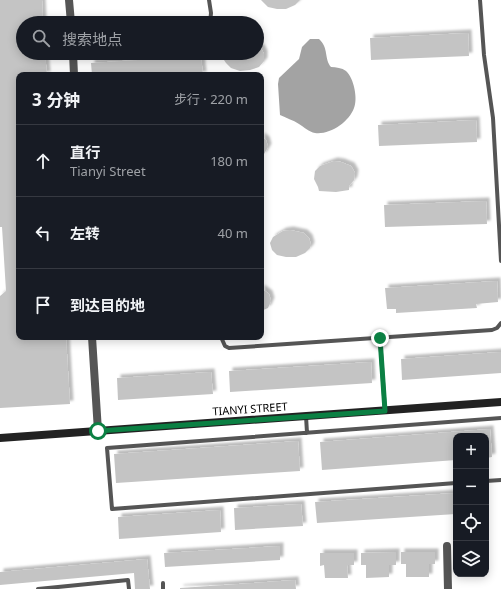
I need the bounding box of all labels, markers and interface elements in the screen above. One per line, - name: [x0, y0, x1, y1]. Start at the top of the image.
- search box: [16, 16, 264, 60]
- icon: search: [30, 27, 52, 49]
- text: 搜索地点: [62, 29, 122, 49]
- text: 3 分钟: [32, 88, 80, 111]
- text: 步行 · 220 m: [174, 90, 248, 108]
- text: 直行: [70, 142, 100, 162]
- icon: ahead: [32, 150, 54, 172]
- text: 180 m: [210, 152, 248, 170]
- text: Tianyi Street: [70, 162, 146, 180]
- icon: left: [32, 222, 54, 244]
- text: 左转: [70, 223, 100, 243]
- text: 40 m: [218, 224, 248, 242]
- icon: arrive: [32, 294, 54, 316]
- text: 到达目的地: [70, 295, 145, 315]
- route end: [371, 329, 389, 347]
- street label: TIANYI STREET: [212, 398, 288, 419]
- route start: [89, 422, 107, 440]
- map controls: [453, 433, 489, 577]
- button: +: [453, 433, 489, 469]
- button: −: [453, 469, 489, 505]
- button: locate: [453, 505, 489, 541]
- button: layers: [453, 541, 489, 577]

